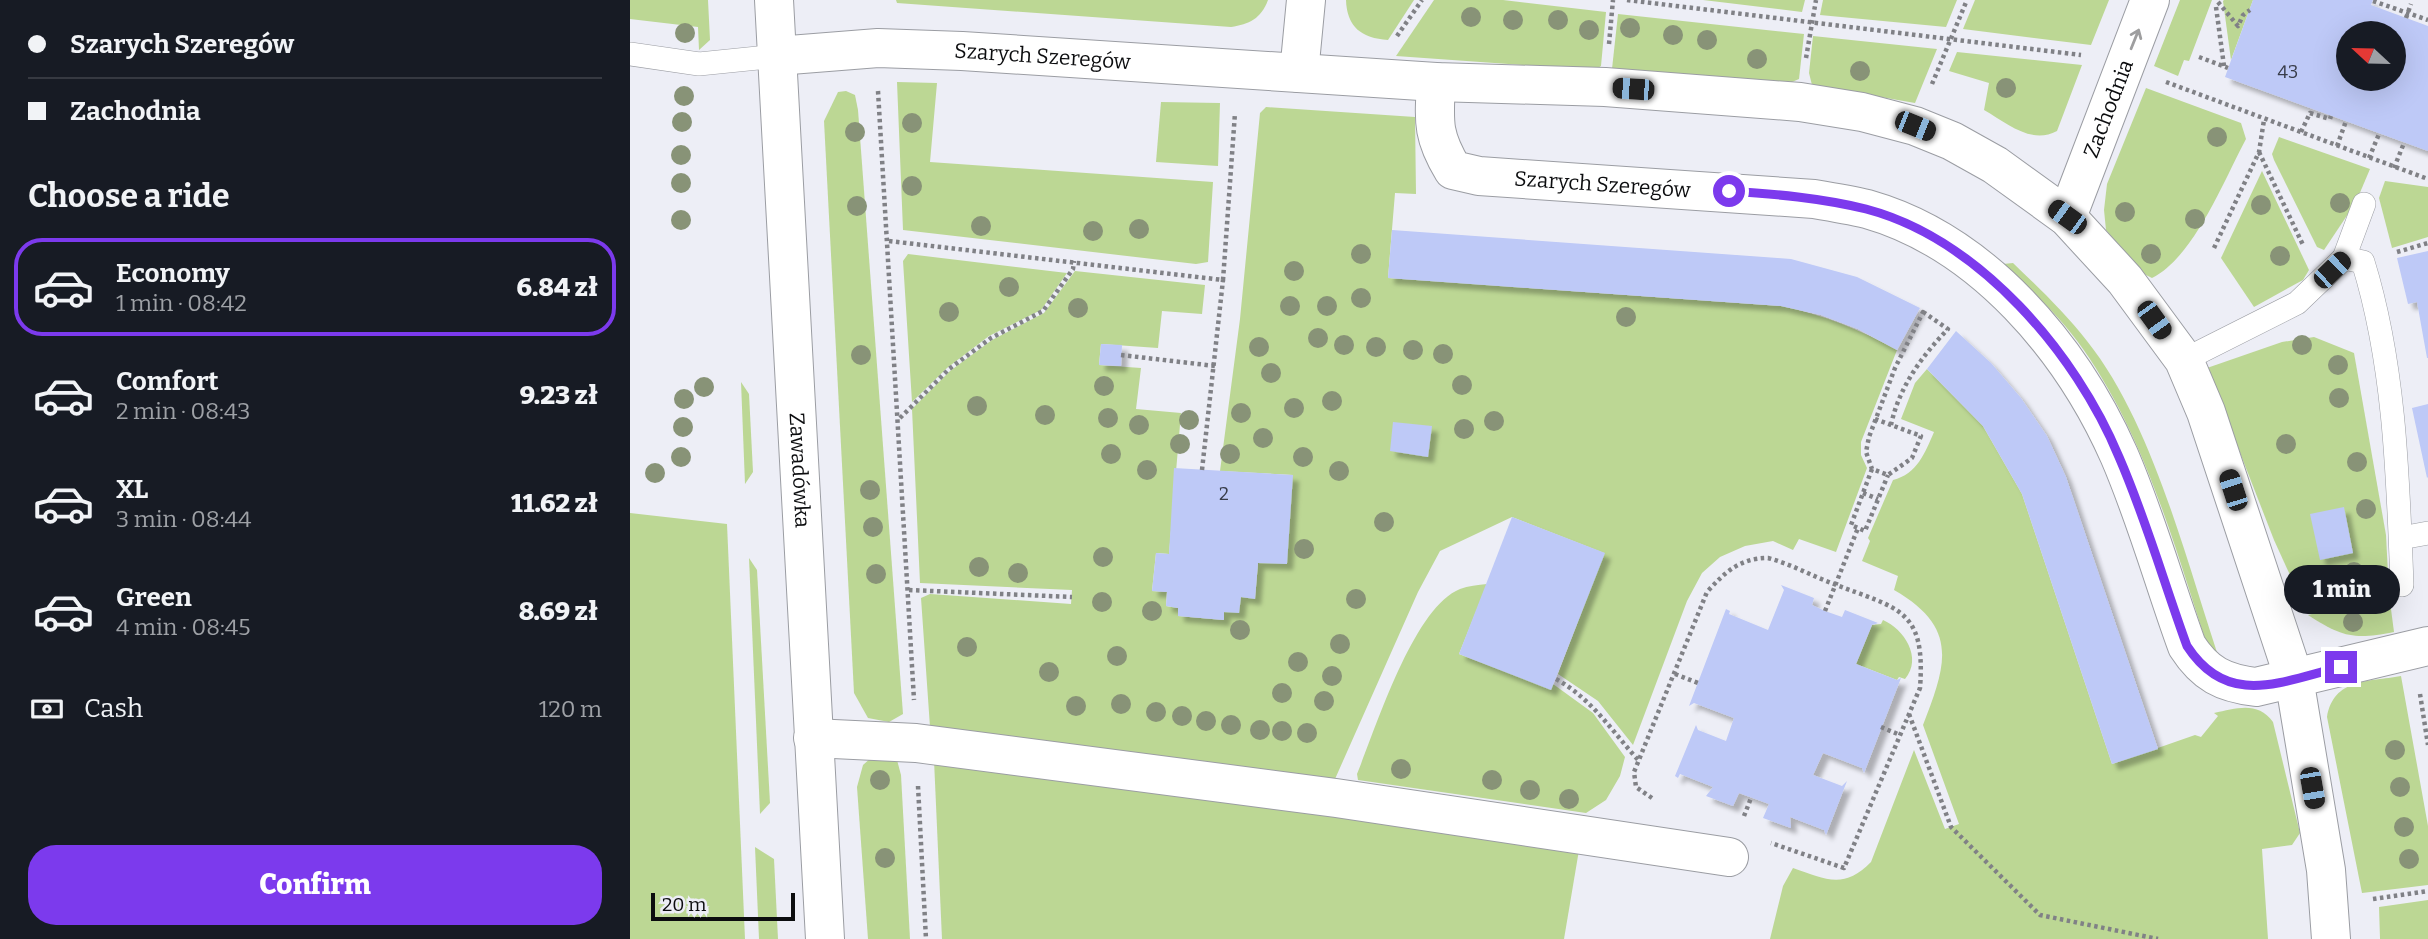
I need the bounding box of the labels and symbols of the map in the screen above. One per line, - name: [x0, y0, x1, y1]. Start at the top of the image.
- north arrow: [2336, 21, 2406, 91]
- one-way arrow: [2129, 28, 2142, 50]
- street label: Szarych Szeregów: [954, 38, 1132, 75]
- street label: Zachodnia: [2078, 55, 2139, 162]
- house number: 43: [2278, 61, 2298, 83]
- car: [1612, 77, 1655, 101]
- car: [1892, 108, 1939, 144]
- street label: Szarych Szeregów: [1513, 165, 1691, 203]
- route start: [1713, 175, 1745, 207]
- car: [2044, 196, 2091, 238]
- car: [2310, 248, 2355, 292]
- car: [2134, 297, 2175, 343]
- street label: Zawadówka: [783, 412, 816, 529]
- car: [2217, 467, 2250, 513]
- house number: 2: [1219, 483, 1229, 505]
- callout: 1 min: [2283, 566, 2399, 614]
- route end: [2325, 651, 2357, 683]
- car: [2299, 765, 2326, 811]
- scale bar: [651, 890, 794, 922]

